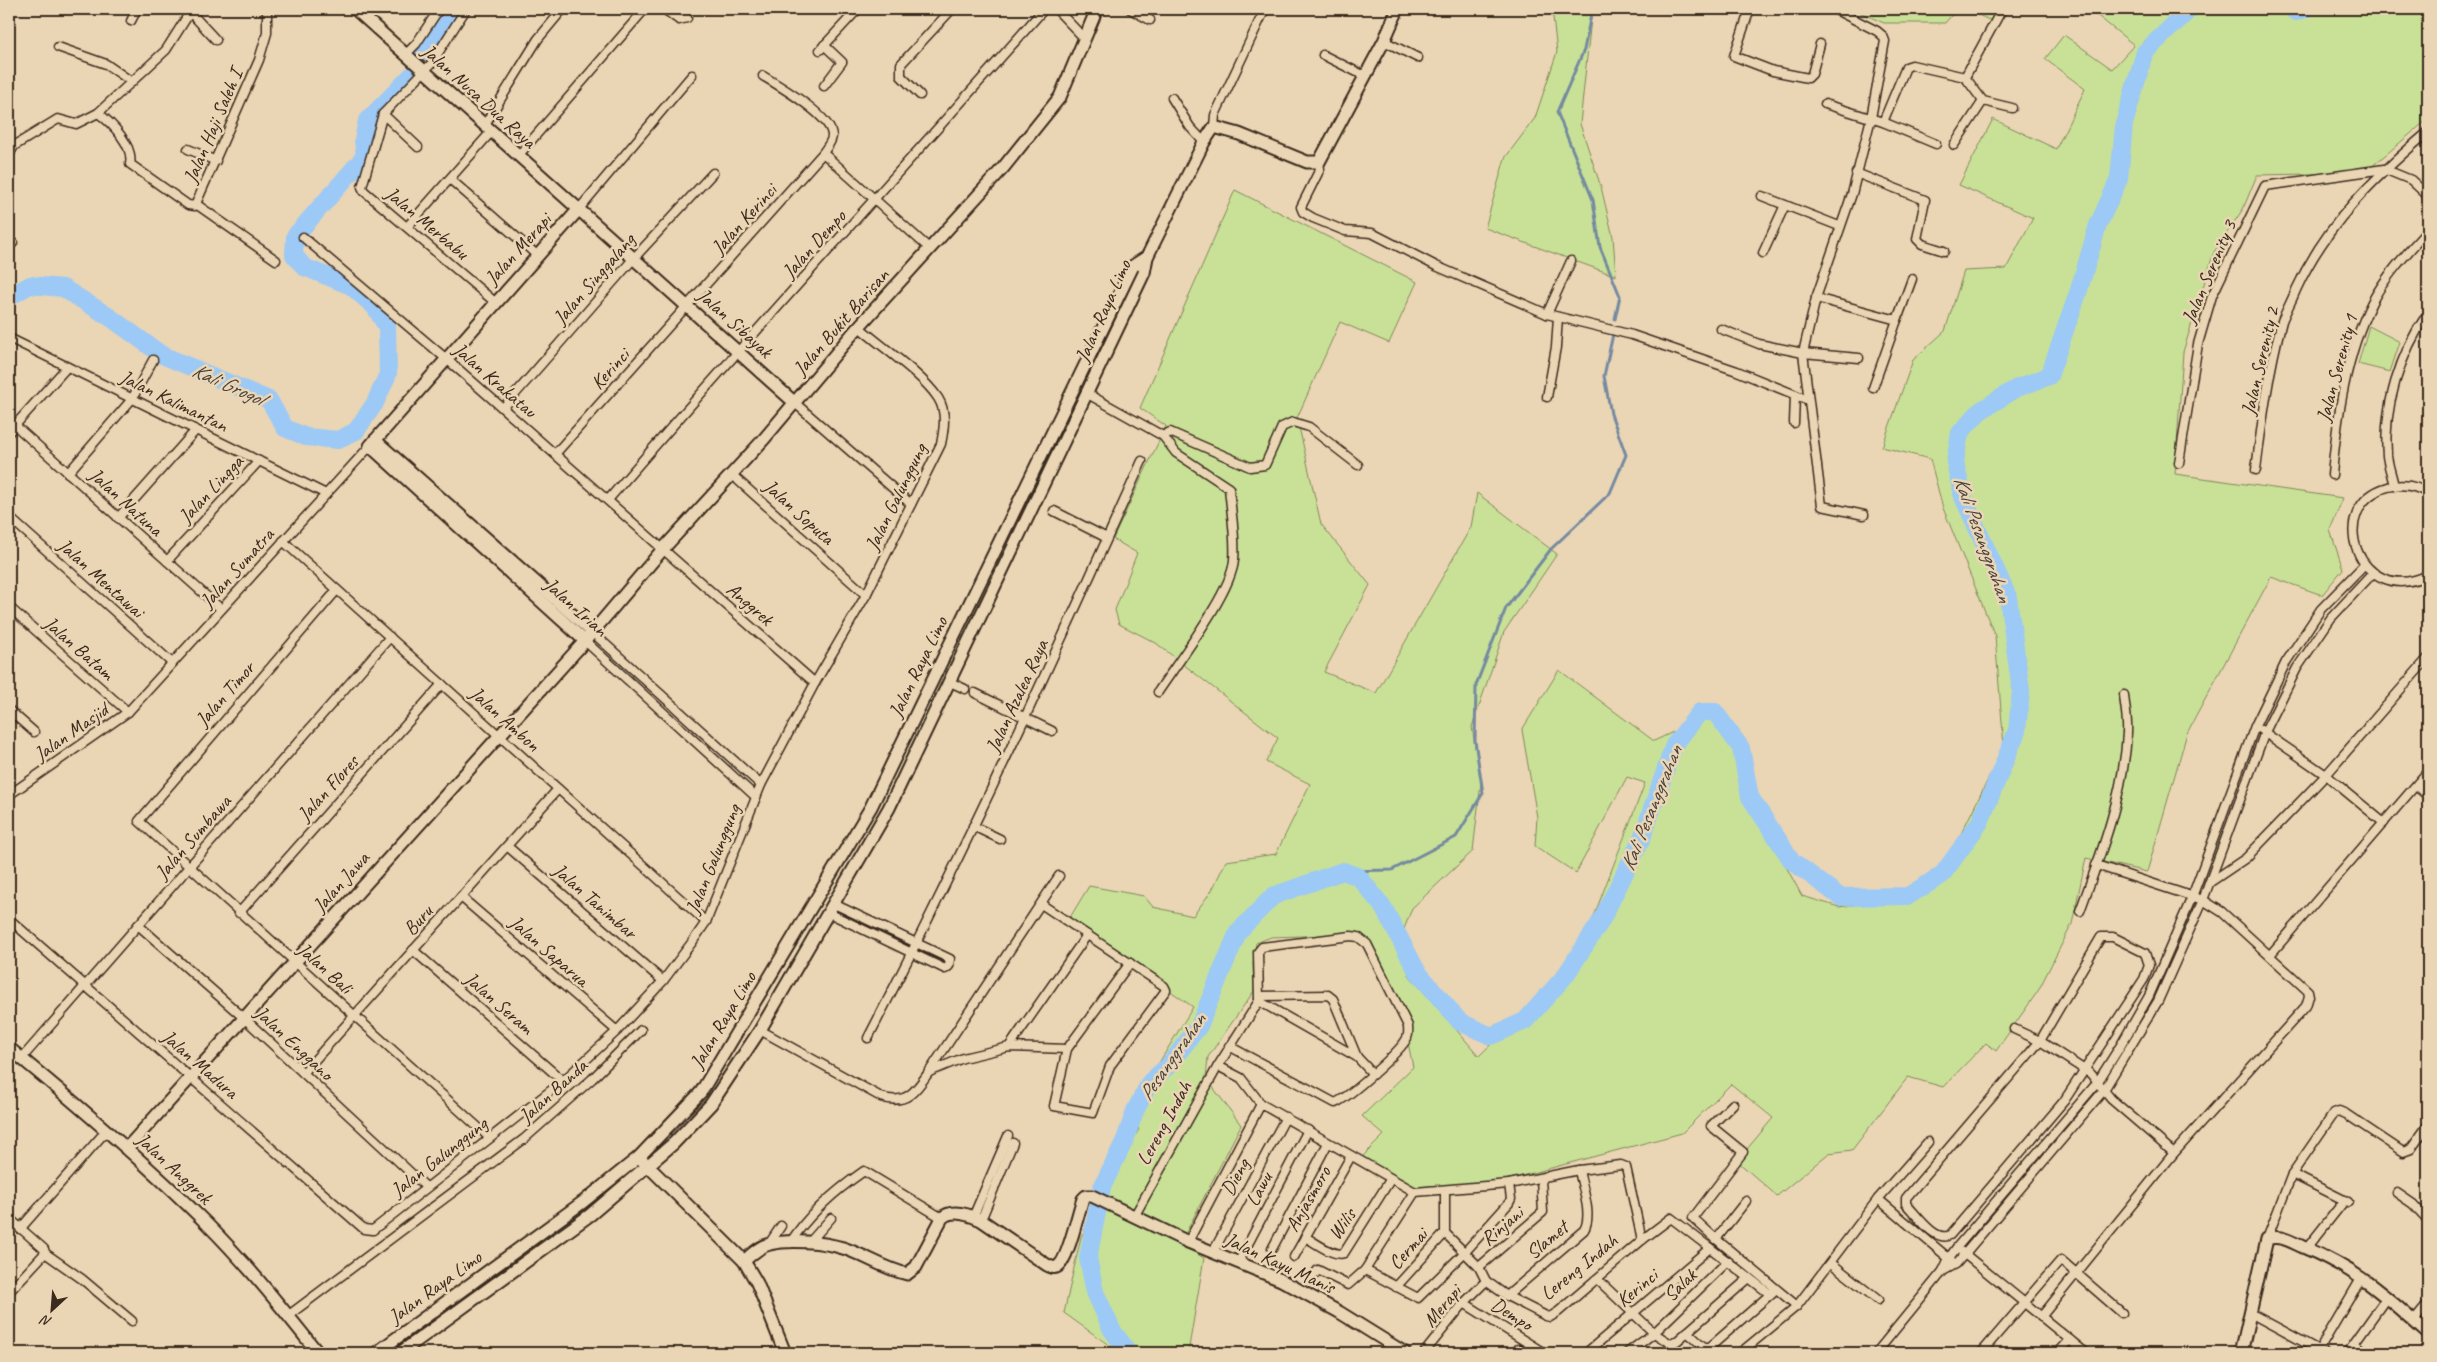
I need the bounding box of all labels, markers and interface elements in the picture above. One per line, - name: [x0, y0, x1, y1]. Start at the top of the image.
- street label: Jalan Nusa Dua Raya: [416, 38, 543, 155]
- street label: Jalan Haji Saleh I: [177, 61, 250, 188]
- street label: Jalan Kerinci: [705, 177, 784, 260]
- street label: Jalan Merbabu: [379, 180, 475, 266]
- street label: Jalan Dempo: [776, 204, 852, 284]
- street label: Jalan Merapi: [479, 206, 558, 291]
- street label: Jalan Serenity 3: [2176, 215, 2243, 328]
- street label: Jalan Singgalang: [547, 227, 642, 331]
- street label: Jalan Raya Limo: [1069, 255, 1137, 367]
- street label: Jalan Bukit Barisan: [787, 263, 895, 381]
- street label: Jalan Sibayak: [692, 282, 779, 364]
- street label: Jalan Serenity 2: [2235, 303, 2285, 418]
- street label: Jalan Serenity 1: [2310, 311, 2364, 425]
- street label: Jalan Krakatau: [447, 336, 543, 424]
- street label: Kerinci: [585, 342, 636, 395]
- water label: Kali Grogol: [188, 357, 274, 414]
- street label: Jalan Kalimantan: [115, 364, 233, 438]
- street label: Jalan Galunggung: [859, 438, 933, 555]
- street label: Jalan Lingga: [172, 449, 250, 529]
- street label: Jalan Natuna: [83, 462, 169, 543]
- water label: Kali Pesanggrahan: [1948, 472, 2018, 607]
- street label: Jalan Soputa: [758, 473, 841, 551]
- street label: Jalan Sumatra: [194, 521, 281, 614]
- street label: Jalan Mentawai: [52, 532, 151, 625]
- street label: Jalan Irian: [538, 571, 614, 643]
- street label: Anggrek: [721, 577, 780, 632]
- street label: Jalan Batam: [38, 610, 121, 686]
- street label: Jalan Raya Limo: [882, 612, 954, 722]
- street label: Jalan Azalea Raya: [980, 635, 1055, 757]
- street label: Jalan Timor: [189, 655, 261, 732]
- street label: Jalan Ambon: [464, 680, 546, 758]
- street label: Jalan Masjid: [28, 696, 116, 767]
- water label: Kali Pesanggrahan: [1614, 740, 1688, 874]
- street label: Jalan Flores: [291, 748, 366, 827]
- street label: Jalan Sumbawa: [149, 788, 238, 885]
- street label: Jalan Galunggung: [679, 799, 747, 918]
- street label: Jalan Jawa: [307, 845, 376, 918]
- street label: Jalan Tanimbar: [547, 857, 643, 945]
- street label: Buru: [398, 898, 439, 940]
- street label: Jalan Saparua: [503, 909, 595, 993]
- street label: Jalan Bali: [292, 936, 359, 1001]
- street label: Jalan Seram: [459, 966, 540, 1041]
- street label: Jalan Raya Limo: [684, 966, 762, 1074]
- street label: Jalan Enggano: [249, 1000, 340, 1087]
- water label: Pesanggrahan: [1133, 1007, 1212, 1106]
- street label: Jalan Madura: [156, 1023, 245, 1105]
- street label: Jalan Banda: [513, 1053, 593, 1129]
- street label: Lereng Indah: [1131, 1076, 1198, 1169]
- street label: Jalan Galunggung: [385, 1110, 494, 1203]
- street label: Jalan Anggrek: [130, 1126, 218, 1210]
- street label: Dieng: [1215, 1153, 1256, 1200]
- street label: Anjasmoro: [1279, 1161, 1337, 1236]
- street label: Lawu: [1240, 1166, 1279, 1210]
- street label: Rinjani: [1475, 1199, 1530, 1251]
- street label: Wilis: [1322, 1202, 1363, 1245]
- street label: Slamet: [1521, 1213, 1576, 1265]
- street label: Cermai: [1383, 1221, 1435, 1275]
- street label: Jalan Kayu Manis: [1220, 1226, 1341, 1300]
- street label: Lereng Indah: [1535, 1228, 1623, 1306]
- street label: Jalan Raya Limo: [383, 1244, 487, 1330]
- street label: Kerinci: [1611, 1262, 1665, 1313]
- street label: Salak: [1658, 1262, 1703, 1307]
- street label: Merapi: [1417, 1278, 1468, 1332]
- north arrow: [28, 1284, 78, 1334]
- street label: Dempo: [1487, 1292, 1539, 1337]
- text: N: [37, 1311, 54, 1331]

